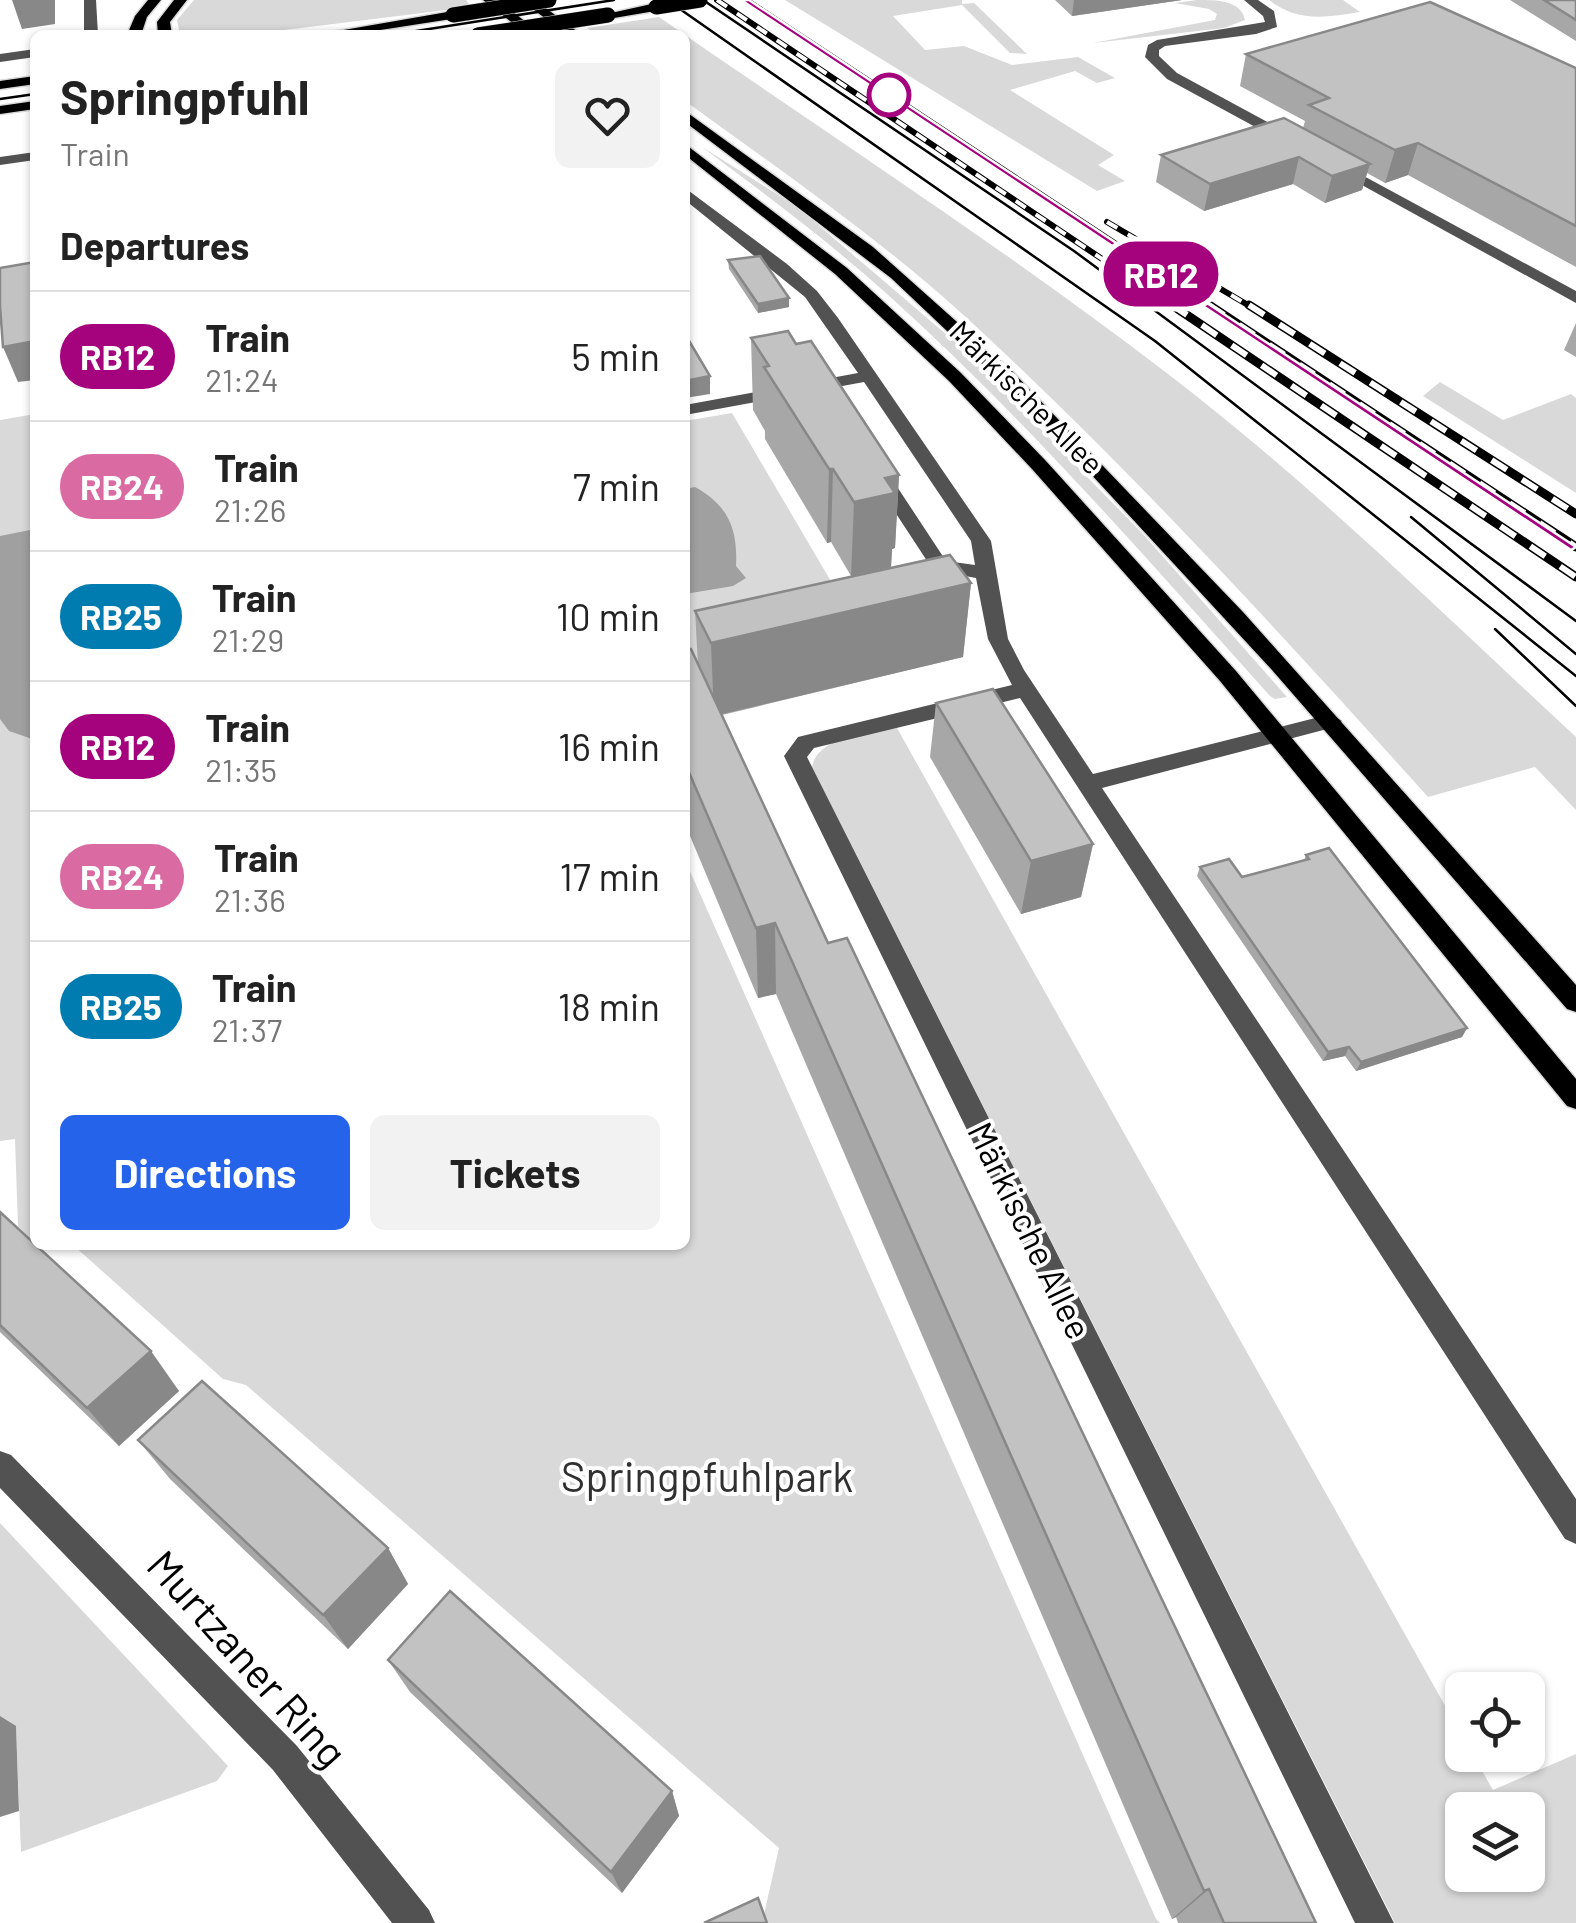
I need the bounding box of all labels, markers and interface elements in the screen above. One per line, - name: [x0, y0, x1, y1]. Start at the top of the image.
- button: heart: [555, 63, 660, 168]
- text: Springpfuhl: [60, 67, 309, 125]
- unlabelled marker: [868, 74, 910, 116]
- text: Train: [60, 134, 130, 172]
- text: Departures: [60, 222, 249, 268]
- line badge: RB12: [1091, 242, 1231, 306]
- text: RB12: [1123, 253, 1199, 295]
- street label: Märkische Allee: [943, 312, 1112, 481]
- text: Train: [205, 314, 290, 360]
- text: 5 min: [571, 333, 660, 379]
- text: RB12: [80, 335, 155, 377]
- text: 21:24: [205, 360, 279, 398]
- text: Train: [214, 444, 299, 490]
- text: 7 min: [573, 463, 660, 509]
- text: RB24: [80, 465, 164, 507]
- text: 21:26: [214, 490, 286, 528]
- text: Train: [212, 574, 297, 620]
- text: 10 min: [556, 593, 660, 639]
- text: RB25: [80, 595, 162, 637]
- text: 21:29: [212, 620, 284, 658]
- text: Train: [205, 704, 290, 750]
- text: 16 min: [558, 723, 660, 769]
- text: RB12: [80, 725, 155, 767]
- text: 21:35: [205, 750, 277, 788]
- text: Train: [214, 834, 299, 880]
- text: 17 min: [560, 853, 660, 899]
- text: RB24: [80, 855, 164, 897]
- text: 21:36: [214, 880, 286, 918]
- text: Train: [212, 964, 297, 1010]
- text: 18 min: [558, 983, 660, 1029]
- text: RB25: [80, 985, 162, 1027]
- text: 21:37: [212, 1010, 282, 1048]
- button: Directions: [60, 1115, 350, 1230]
- button: Tickets: [370, 1115, 660, 1230]
- street label: Märkische Allee: [960, 1115, 1101, 1345]
- park label: Springpfuhlpark: [561, 1450, 853, 1501]
- street label: Murtzaner Ring: [138, 1539, 359, 1777]
- map controls: [1445, 1672, 1545, 1892]
- button: locate: [1445, 1672, 1545, 1772]
- button: layers: [1445, 1792, 1545, 1892]

